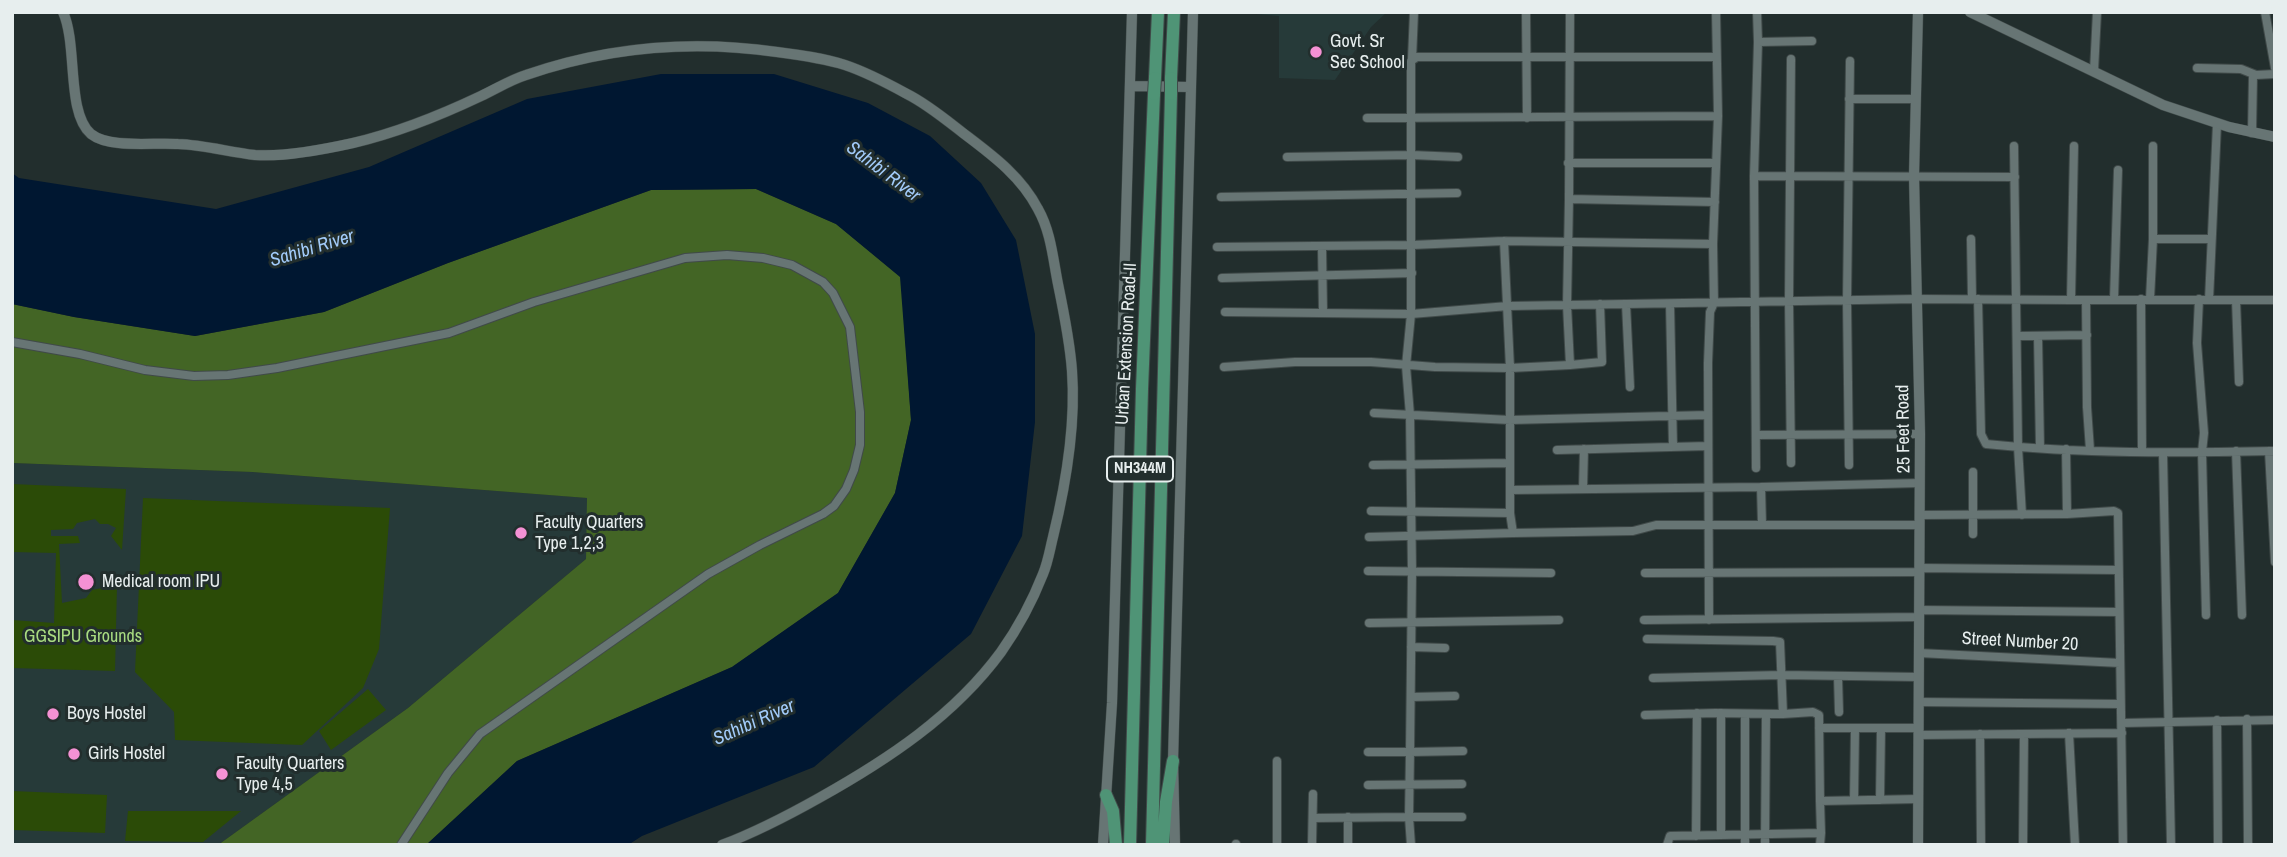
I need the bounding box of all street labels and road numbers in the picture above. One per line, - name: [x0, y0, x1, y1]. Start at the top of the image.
- street label: Urban Extension Road-II: [1112, 262, 1142, 426]
- street label: 25 Feet Road: [1892, 384, 1916, 474]
- road number: NH344M: [1107, 456, 1173, 482]
- street label: Street Number 20: [1961, 628, 2079, 656]

